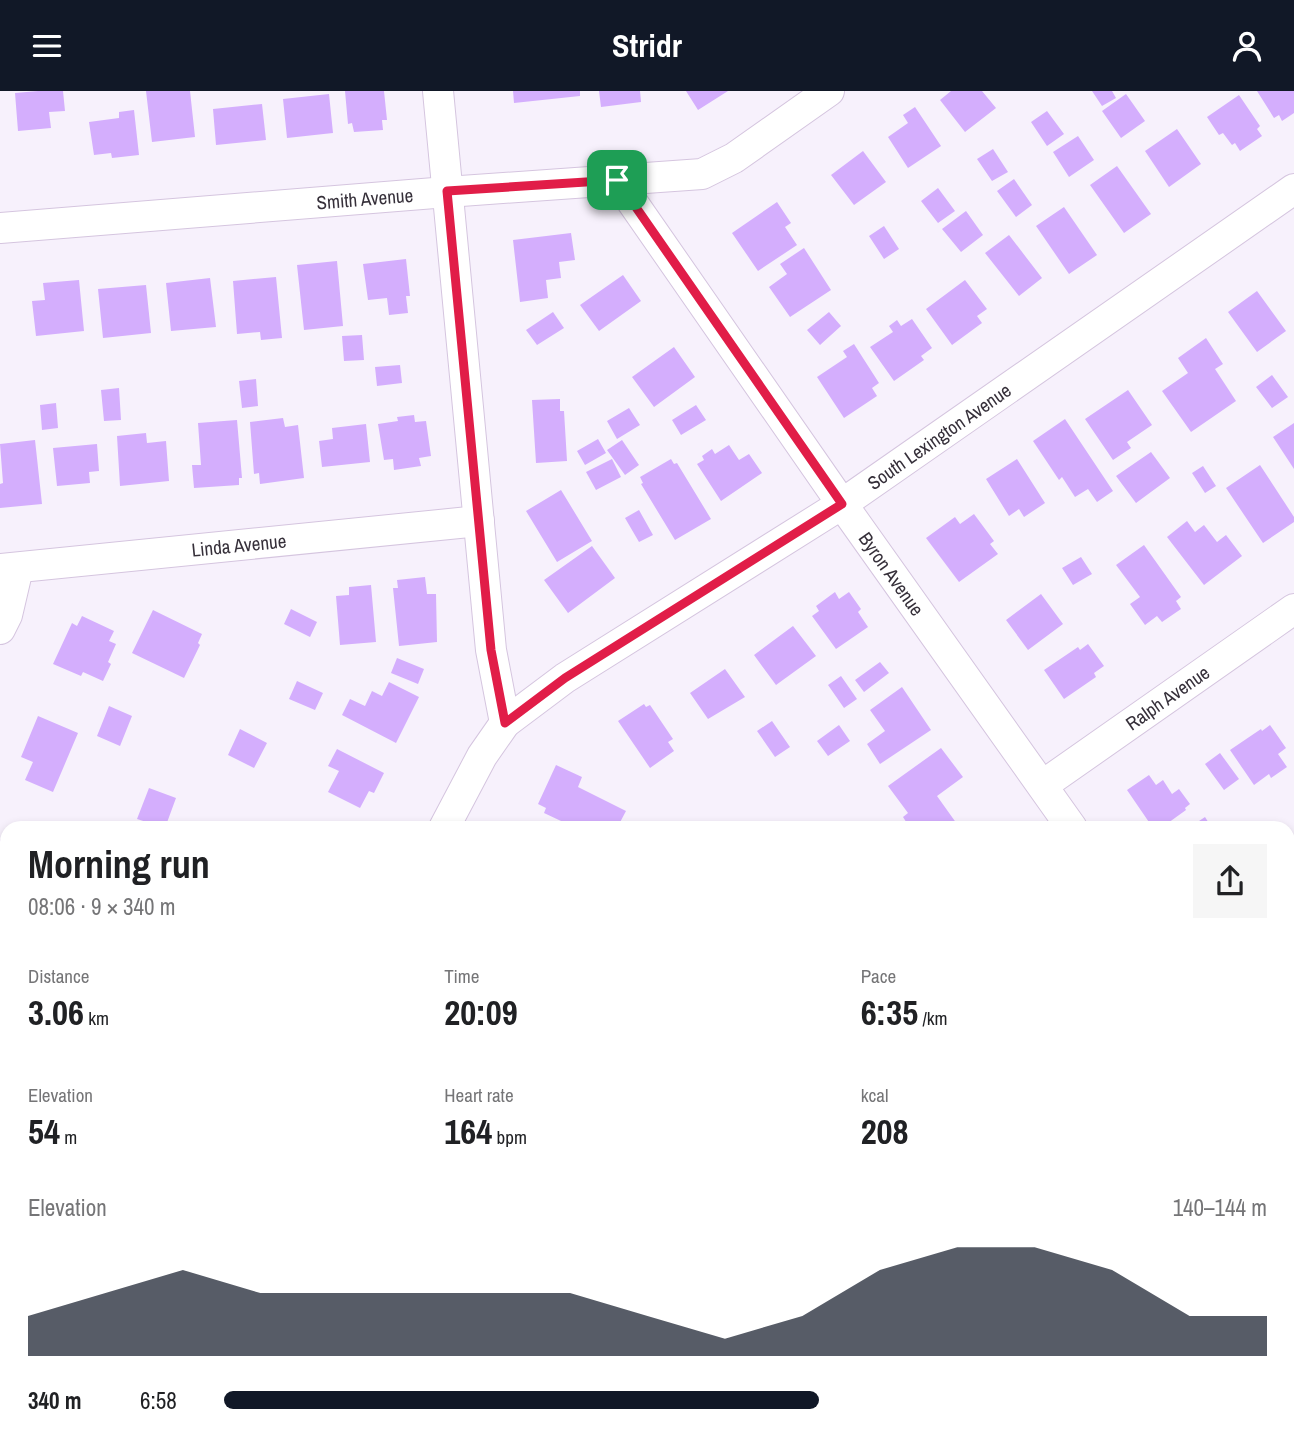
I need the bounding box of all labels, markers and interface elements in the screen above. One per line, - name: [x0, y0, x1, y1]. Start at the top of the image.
- text: Stridr: [612, 24, 682, 67]
- icon: menu: [28, 27, 66, 65]
- icon: person: [1228, 27, 1266, 65]
- pin: [587, 150, 647, 210]
- icon: arrive: [598, 161, 636, 199]
- street label: Smith Avenue: [316, 182, 414, 215]
- street label: South Lexington Avenue: [862, 377, 1016, 496]
- street label: Linda Avenue: [190, 527, 287, 563]
- street label: Byron Avenue: [853, 527, 930, 621]
- street label: Ralph Avenue: [1120, 659, 1215, 736]
- text: Morning run: [28, 839, 210, 890]
- button: share: [1193, 844, 1267, 918]
- text: 08:06 · 9 × 340 m: [28, 891, 175, 922]
- text: Distance: [28, 963, 89, 989]
- text: Time: [444, 963, 479, 989]
- text: Pace: [861, 963, 896, 989]
- text: 3.06: [28, 989, 84, 1036]
- text: 20:09: [444, 989, 518, 1036]
- text: 6:35: [861, 989, 918, 1036]
- text: km: [84, 1005, 109, 1031]
- text: /km: [918, 1005, 948, 1031]
- text: Elevation: [28, 1082, 93, 1108]
- text: Heart rate: [444, 1082, 514, 1108]
- text: kcal: [861, 1082, 888, 1108]
- text: 54: [28, 1108, 60, 1155]
- text: 164: [444, 1108, 492, 1155]
- text: 208: [861, 1108, 909, 1155]
- text: m: [60, 1124, 77, 1150]
- text: bpm: [492, 1124, 527, 1150]
- text: Elevation: [28, 1192, 107, 1223]
- text: 140–144 m: [1173, 1192, 1267, 1223]
- text: 340 m: [28, 1385, 81, 1416]
- text: 6:58: [140, 1385, 177, 1416]

